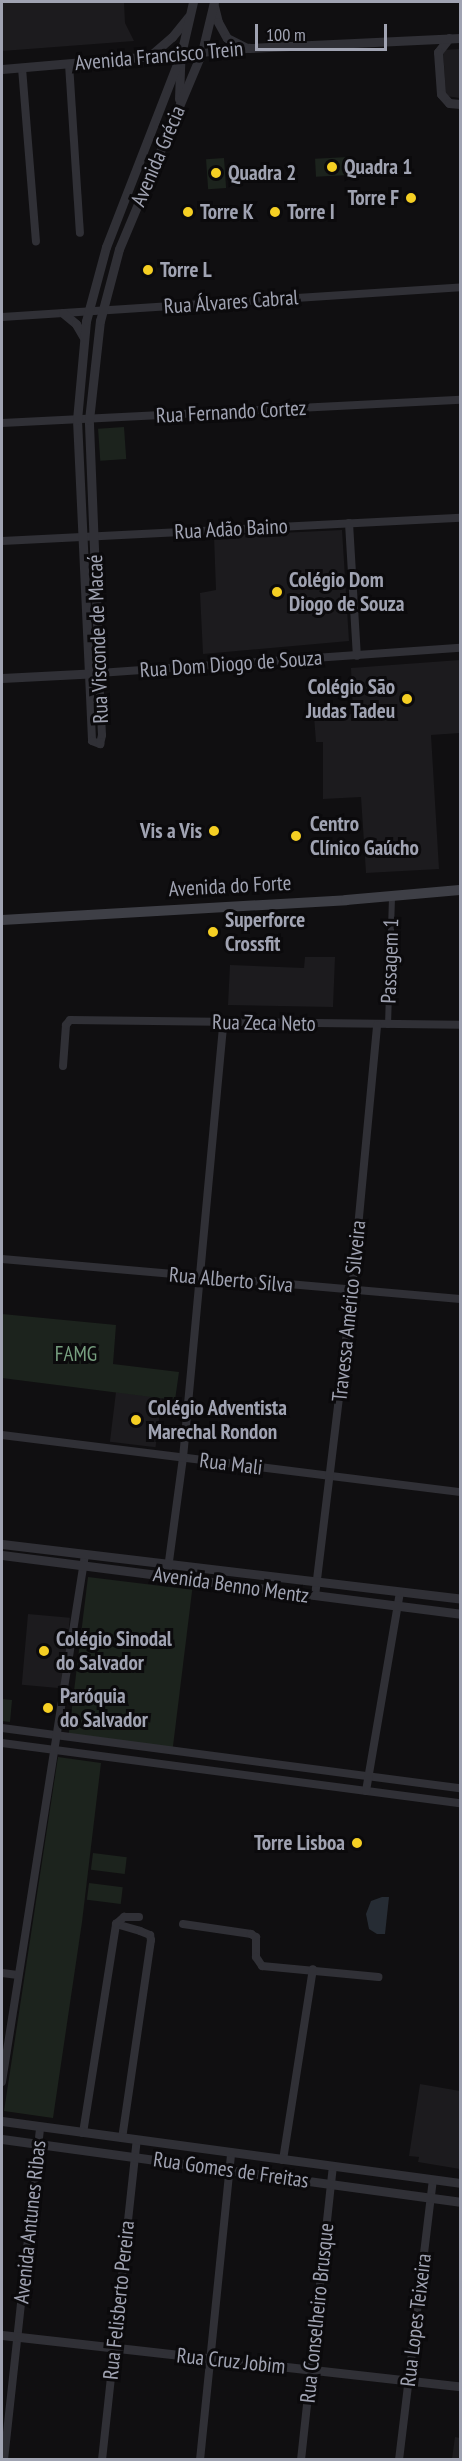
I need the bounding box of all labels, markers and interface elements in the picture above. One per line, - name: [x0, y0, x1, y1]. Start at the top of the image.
- scale bar: [258, 12, 390, 50]
- text: 100 m: [266, 23, 306, 46]
- street label: Avenida Francisco Trein: [73, 36, 245, 76]
- street label: Avenida Grécia: [126, 102, 190, 210]
- place label: Quadra 1: [344, 154, 412, 180]
- place label: Quadra 2: [228, 160, 296, 186]
- marker: Quadra 1: [325, 160, 339, 174]
- marker: Quadra 2: [209, 166, 223, 180]
- place label: Torre F: [348, 185, 399, 211]
- marker: Torre F: [404, 191, 418, 205]
- place label: Torre K: [200, 199, 254, 225]
- place label: Torre I: [287, 199, 335, 225]
- marker: Torre K: [181, 205, 195, 219]
- marker: Torre I: [268, 205, 282, 219]
- place label: Torre L: [160, 257, 212, 283]
- marker: Torre L: [141, 263, 155, 277]
- street label: Rua Álvares Cabral: [163, 285, 299, 319]
- street label: Rua Fernando Cortez: [155, 395, 307, 429]
- street label: Rua Adão Baino: [173, 513, 289, 545]
- street label: Rua Visconde de Macaé: [82, 554, 114, 724]
- place label: Colégio Dom Diogo de Souza: [289, 567, 404, 617]
- marker: Colégio Dom Diogo de Souza: [270, 585, 284, 599]
- street label: Rua Dom Diogo de Souza: [139, 645, 323, 683]
- place label: Colégio São Judas Tadeu: [305, 674, 395, 724]
- marker: Colégio São Judas Tadeu: [400, 692, 414, 706]
- place label: Centro Clínico Gaúcho: [310, 811, 419, 861]
- place label: Vis a Vis: [139, 818, 202, 844]
- marker: Vis a Vis: [207, 824, 221, 838]
- marker: Centro Clínico Gaúcho: [287, 827, 305, 845]
- street label: Avenida do Forte: [168, 870, 292, 902]
- place label: Superforce Crossfit: [225, 907, 305, 957]
- street label: Passagem 1: [376, 918, 404, 1004]
- marker: Superforce Crossfit: [206, 925, 220, 939]
- street label: Rua Zeca Neto: [212, 1009, 316, 1037]
- street label: Travessa Américo Silveira: [327, 1219, 371, 1403]
- street label: Rua Alberto Silva: [168, 1262, 294, 1298]
- park label: FAMG: [55, 1341, 97, 1367]
- place label: Colégio Adventista Marechal Rondon: [148, 1395, 288, 1445]
- marker: Colégio Adventista Marechal Rondon: [129, 1413, 143, 1427]
- street label: Rua Mali: [198, 1448, 264, 1480]
- street label: Avenida Benno Mentz: [152, 1562, 310, 1608]
- place label: Colégio Sinodal do Salvador: [56, 1626, 172, 1676]
- marker: Colégio Sinodal do Salvador: [37, 1644, 51, 1658]
- place label: Paróquia do Salvador: [60, 1683, 148, 1733]
- marker: Paróquia do Salvador: [41, 1701, 55, 1715]
- place label: Torre Lisboa: [254, 1830, 345, 1856]
- marker: Torre Lisboa: [350, 1836, 364, 1850]
- street label: Avenida Antunes Ribas: [9, 2139, 51, 2305]
- street label: Rua Gomes de Freitas: [152, 2147, 310, 2193]
- street label: Rua Felisberto Pereira: [98, 2219, 140, 2381]
- street label: Rua Conselheiro Brusque: [295, 2222, 339, 2404]
- street label: Rua Lopes Teixeira: [395, 2252, 437, 2388]
- street label: Rua Cruz Jobim: [175, 2343, 287, 2379]

